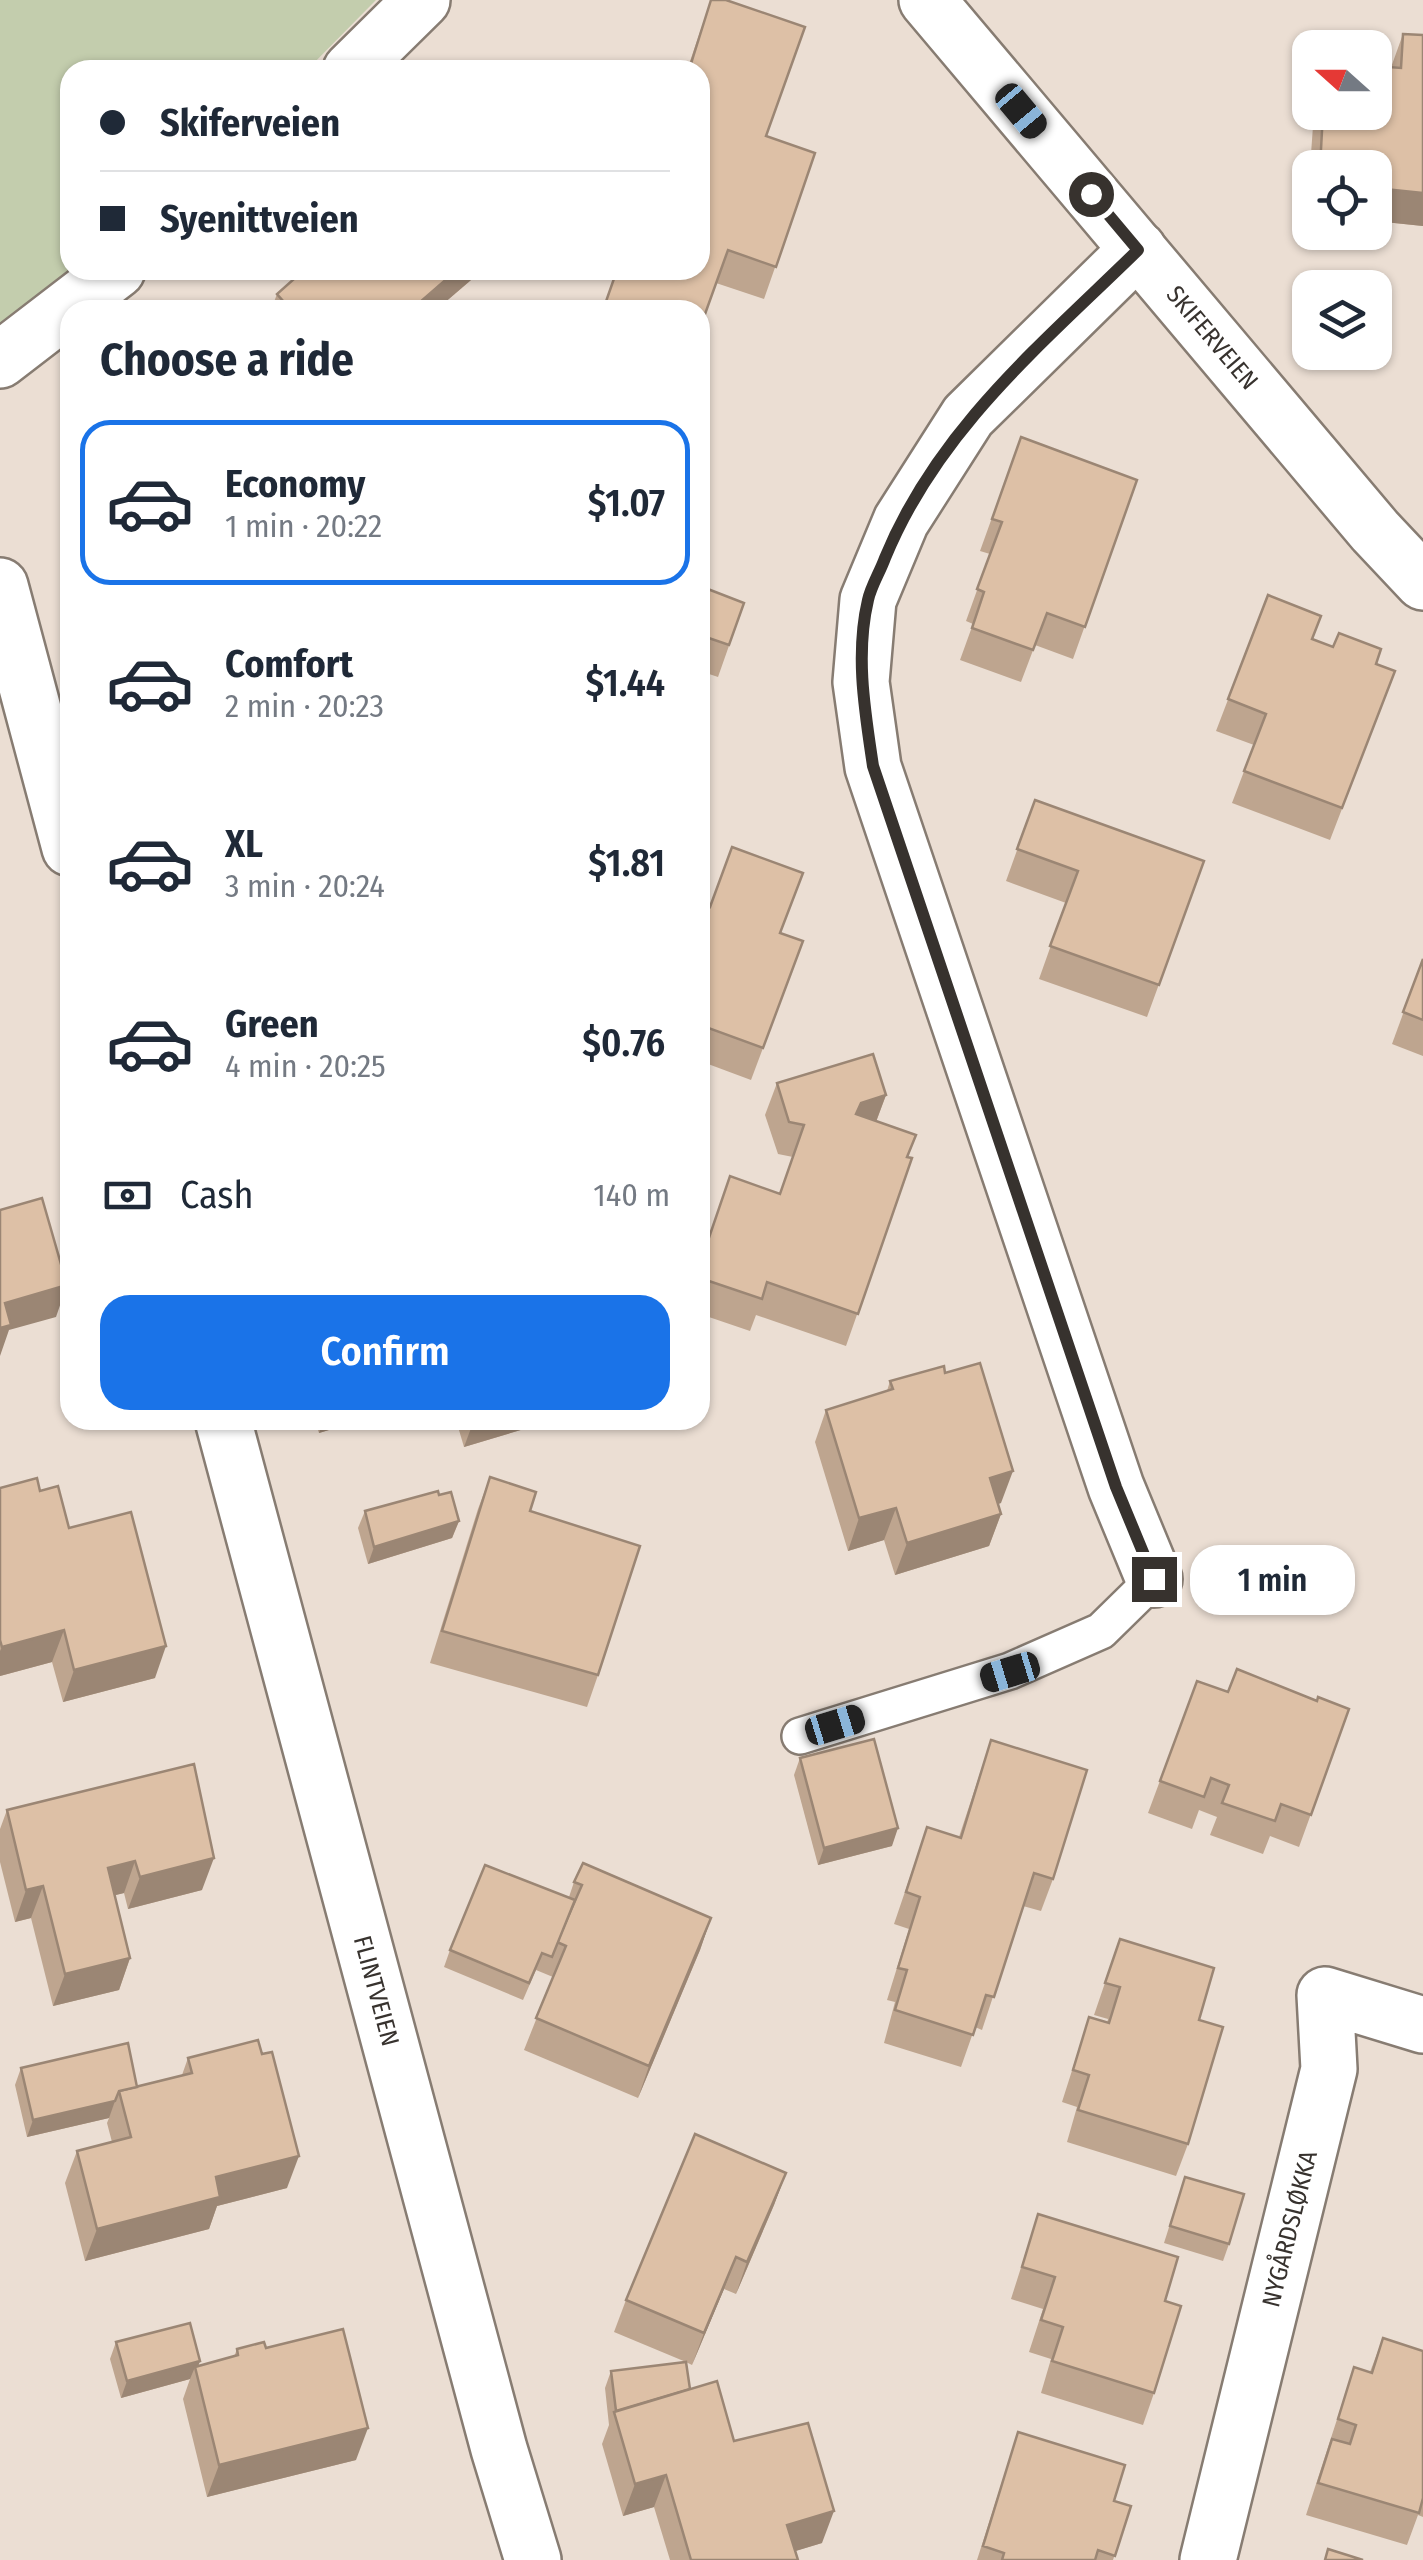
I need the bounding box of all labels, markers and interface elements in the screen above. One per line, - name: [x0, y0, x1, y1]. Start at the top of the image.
- north arrow: [1292, 30, 1392, 130]
- map controls: [1292, 30, 1392, 370]
- car: [990, 78, 1052, 144]
- text: Skiferveien: [160, 100, 340, 146]
- button: locate: [1292, 150, 1392, 250]
- route start: [1069, 172, 1114, 217]
- text: Syenittveien: [160, 196, 359, 242]
- button: layers: [1292, 270, 1392, 370]
- street label: SKIFERVEIEN: [1160, 280, 1264, 396]
- text: Choose a ride: [100, 333, 354, 387]
- icon: car: [105, 458, 195, 548]
- text: Economy: [225, 461, 365, 507]
- text: $1.07: [588, 480, 665, 526]
- text: 1 min · 20:22: [225, 507, 382, 545]
- icon: car: [105, 638, 195, 728]
- text: Comfort: [225, 641, 353, 687]
- text: $1.44: [585, 660, 665, 706]
- text: 2 min · 20:23: [225, 687, 384, 725]
- icon: car: [105, 818, 195, 908]
- text: XL: [225, 821, 263, 867]
- text: $1.81: [588, 840, 665, 886]
- text: 3 min · 20:24: [225, 867, 385, 905]
- icon: car: [105, 998, 195, 1088]
- text: Green: [225, 1001, 319, 1047]
- text: $0.76: [582, 1020, 665, 1066]
- text: 4 min · 20:25: [225, 1047, 386, 1085]
- icon: cash: [100, 1168, 155, 1223]
- text: Cash: [180, 1172, 254, 1218]
- text: 140 m: [593, 1176, 670, 1214]
- button: Confirm: [100, 1295, 670, 1410]
- callout: 1 min: [1189, 1544, 1354, 1614]
- route end: [1132, 1557, 1177, 1602]
- text: 1 min: [1238, 1561, 1307, 1599]
- car: [977, 1649, 1043, 1695]
- car: [802, 1702, 868, 1748]
- street label: FLINTVEIEN: [347, 1932, 405, 2050]
- street label: NYGÅRDSLØKKA: [1253, 2147, 1324, 2310]

